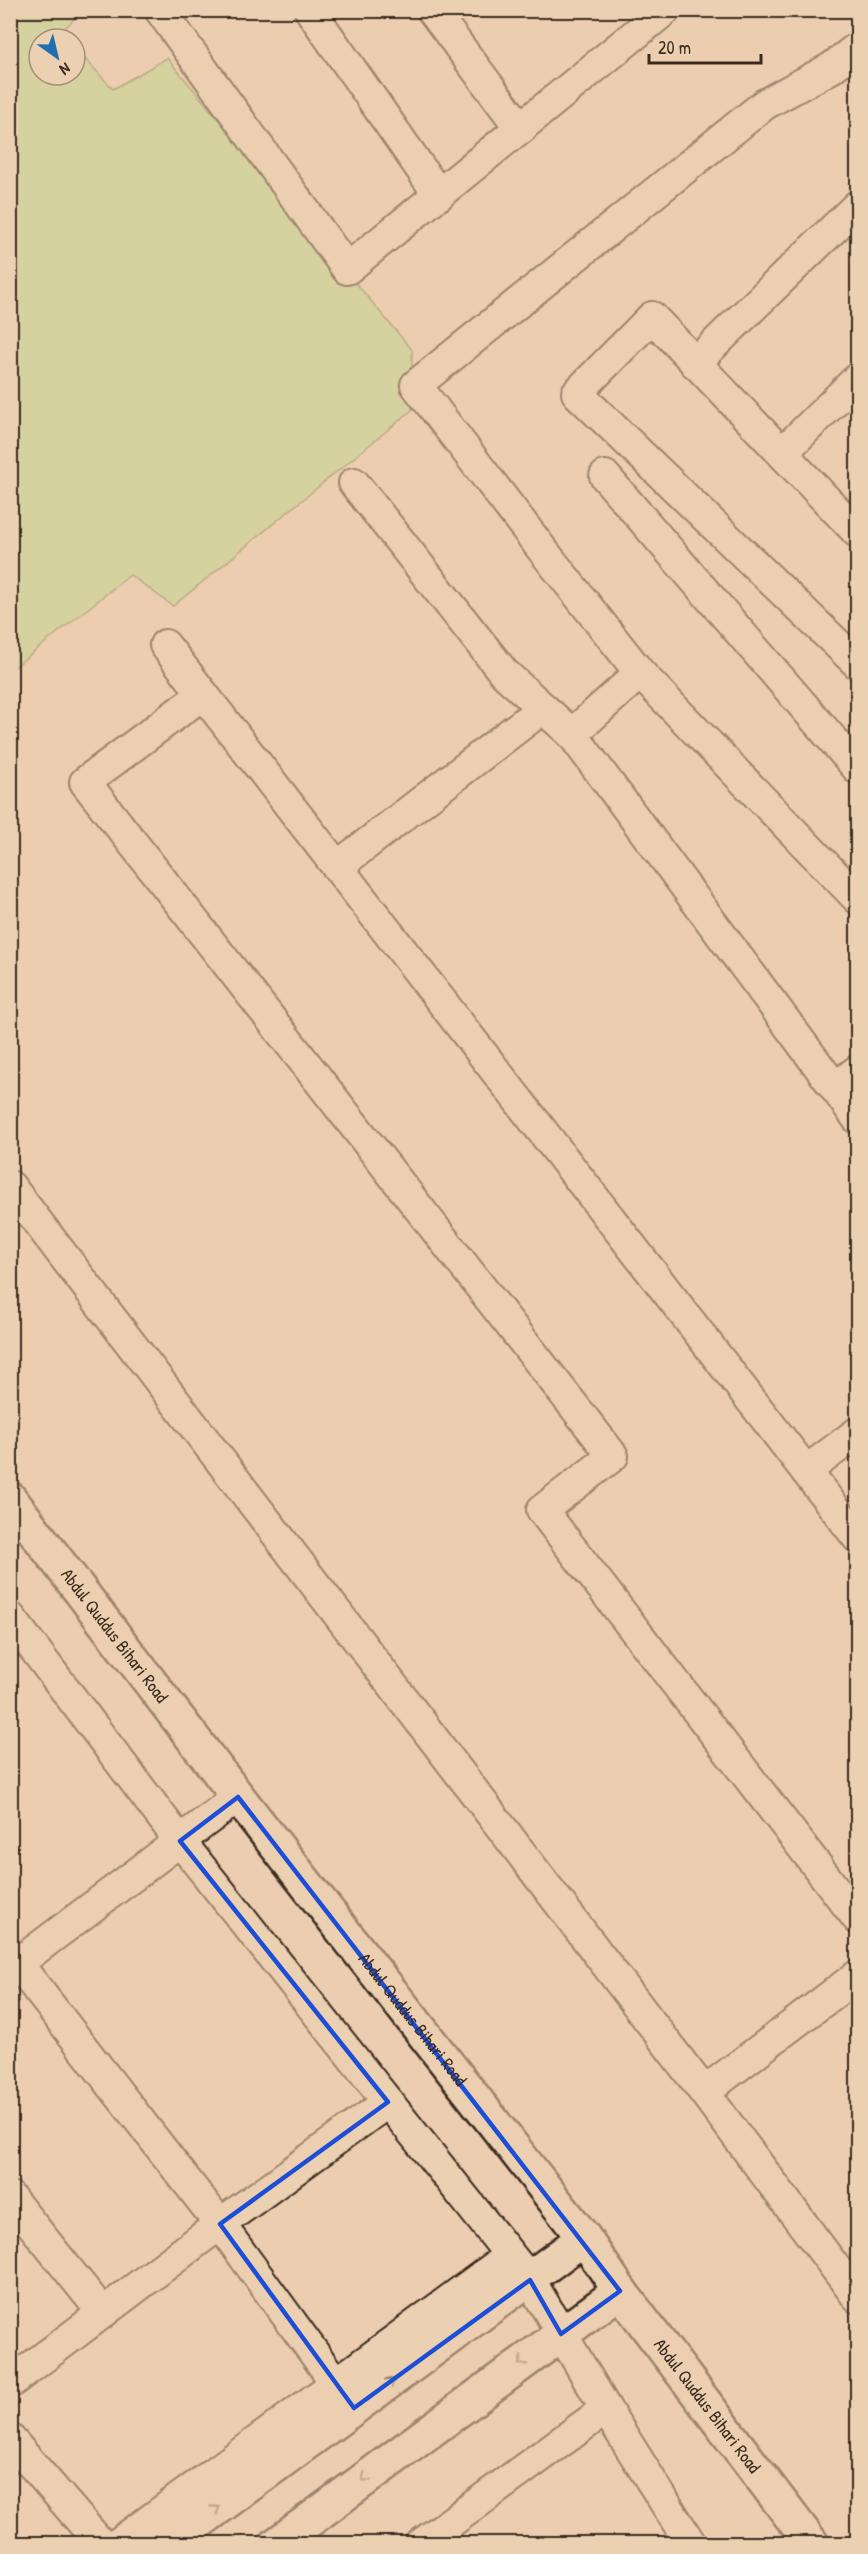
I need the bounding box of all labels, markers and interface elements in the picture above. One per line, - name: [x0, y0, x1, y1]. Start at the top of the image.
- north arrow: [27, 27, 87, 87]
- scale bar: [649, 27, 762, 65]
- text: 20 m: [658, 35, 691, 60]
- text: N: [55, 58, 75, 81]
- street label: Abdul Quddus Bihari Road: [55, 1563, 174, 1708]
- street label: Abdul Quddus Bihari Road: [353, 1947, 473, 2091]
- street label: Abdul Quddus Bihari Road: [648, 2333, 767, 2478]
- one-way arrow: [517, 2355, 528, 2366]
- one-way arrow: [384, 2378, 395, 2389]
- one-way arrow: [361, 2471, 372, 2482]
- one-way arrow: [210, 2505, 221, 2516]

